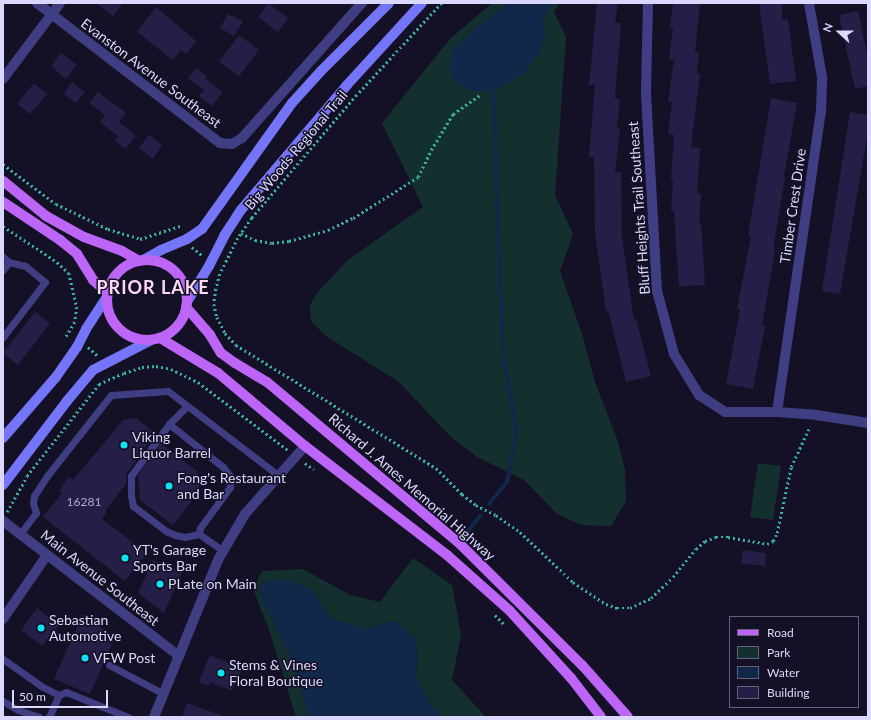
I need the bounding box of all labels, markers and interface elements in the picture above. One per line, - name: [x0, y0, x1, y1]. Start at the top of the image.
- north arrow: [819, 12, 859, 52]
- street label: Evanston Avenue Southeast: [77, 15, 225, 131]
- text: N: [820, 21, 835, 34]
- street label: Big Woods Regional Trail: [241, 87, 351, 213]
- street label: Bluff Heights Trail Southeast: [625, 120, 653, 296]
- street label: Timber Crest Drive: [777, 147, 809, 265]
- district label: PRIOR LAKE: [96, 276, 210, 298]
- street label: Richard J. Ames Memorial Highway: [325, 410, 499, 564]
- place label: Viking Liquor Barrel: [132, 429, 211, 462]
- marker: Viking Liquor Barrel: [119, 440, 129, 450]
- place label: Fong's Restaurant and Bar: [177, 470, 286, 502]
- marker: Fong's Restaurant and Bar: [164, 481, 174, 491]
- house number: 16281: [67, 495, 101, 509]
- street label: Main Avenue Southeast: [37, 526, 163, 630]
- place label: YT's Garage Sports Bar: [133, 542, 206, 574]
- marker: YT's Garage Sports Bar: [120, 553, 130, 563]
- place label: PLate on Main: [168, 576, 257, 592]
- marker: PLate on Main: [155, 579, 165, 589]
- place label: Sebastian Automotive: [49, 612, 121, 644]
- legend: [729, 616, 859, 708]
- marker: Sebastian Automotive: [36, 623, 46, 633]
- text: Road: [767, 625, 794, 640]
- text: Park: [767, 645, 790, 660]
- place label: VFW Post: [93, 650, 156, 666]
- marker: VFW Post: [80, 653, 90, 663]
- place label: Stems & Vines Floral Boutique: [229, 657, 323, 690]
- text: Water: [767, 665, 800, 680]
- marker: Stems & Vines Floral Boutique: [216, 668, 226, 678]
- scale bar: [14, 682, 110, 708]
- text: Building: [767, 685, 810, 700]
- text: 50 m: [19, 689, 46, 704]

